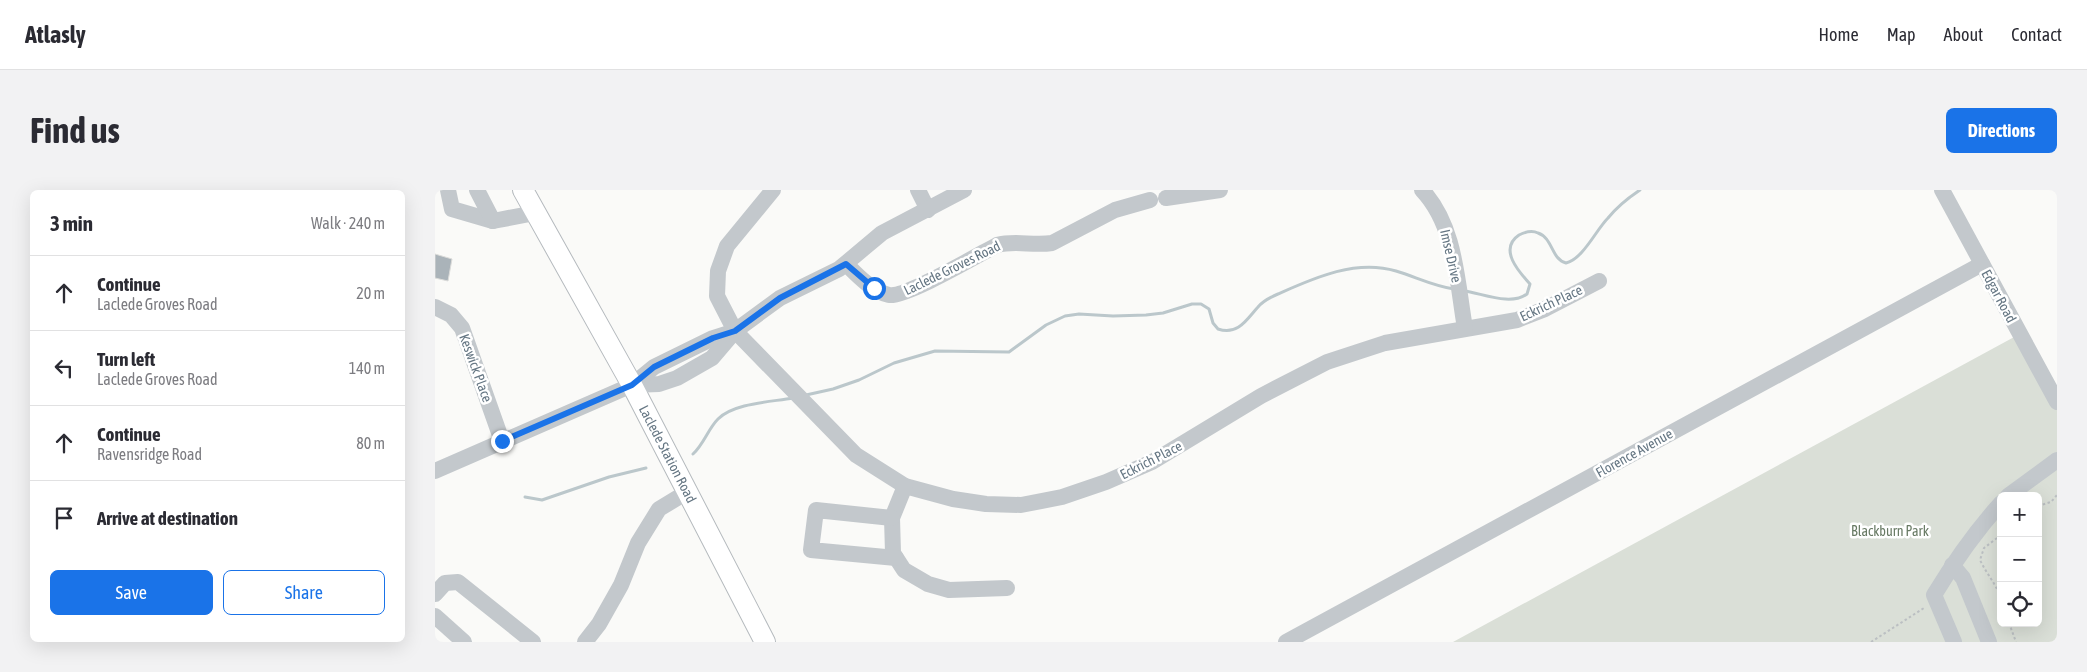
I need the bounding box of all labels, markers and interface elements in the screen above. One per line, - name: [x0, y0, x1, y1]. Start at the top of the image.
- text: Atlasly: [25, 21, 86, 48]
- text: Home: [1819, 24, 1859, 45]
- text: Map: [1887, 24, 1916, 45]
- text: About: [1944, 24, 1983, 45]
- text: Contact: [2011, 24, 2062, 45]
- button: Directions: [1946, 108, 2057, 153]
- text: Find us: [30, 110, 120, 150]
- text: 3 min: [50, 211, 93, 235]
- text: Walk · 240 m: [311, 214, 385, 232]
- street label: Imse Drive: [1437, 228, 1465, 284]
- street label: Laclede Groves Road: [901, 238, 1003, 298]
- street label: Edgar Road: [1978, 267, 2020, 325]
- text: Continue: [97, 273, 161, 295]
- route start: [863, 277, 886, 300]
- icon: ahead: [50, 279, 78, 307]
- street label: Eckrich Place: [1517, 282, 1585, 324]
- text: 20 m: [356, 284, 385, 302]
- text: Laclede Groves Road: [97, 295, 218, 313]
- street label: Keswick Place: [456, 332, 496, 404]
- text: Turn left: [97, 348, 155, 370]
- icon: left: [50, 354, 78, 382]
- text: 140 m: [349, 359, 385, 377]
- text: Laclede Groves Road: [97, 370, 218, 388]
- street label: Laclede Station Road: [636, 402, 700, 505]
- text: Continue: [97, 423, 161, 445]
- street label: Florence Avenue: [1593, 425, 1675, 481]
- icon: ahead: [50, 429, 78, 457]
- route end: [491, 430, 514, 453]
- text: 80 m: [356, 434, 385, 452]
- street label: Eckrich Place: [1117, 438, 1185, 482]
- text: Ravensridge Road: [97, 445, 202, 463]
- map controls: [1997, 492, 2042, 627]
- button: +: [1997, 492, 2042, 537]
- icon: arrive: [50, 504, 78, 532]
- text: Arrive at destination: [97, 507, 238, 529]
- park label: Blackburn Park: [1851, 523, 1929, 539]
- button: −: [1997, 537, 2042, 582]
- button: Save: [50, 570, 213, 615]
- button: Share: [223, 570, 385, 615]
- button: locate: [1997, 582, 2042, 627]

